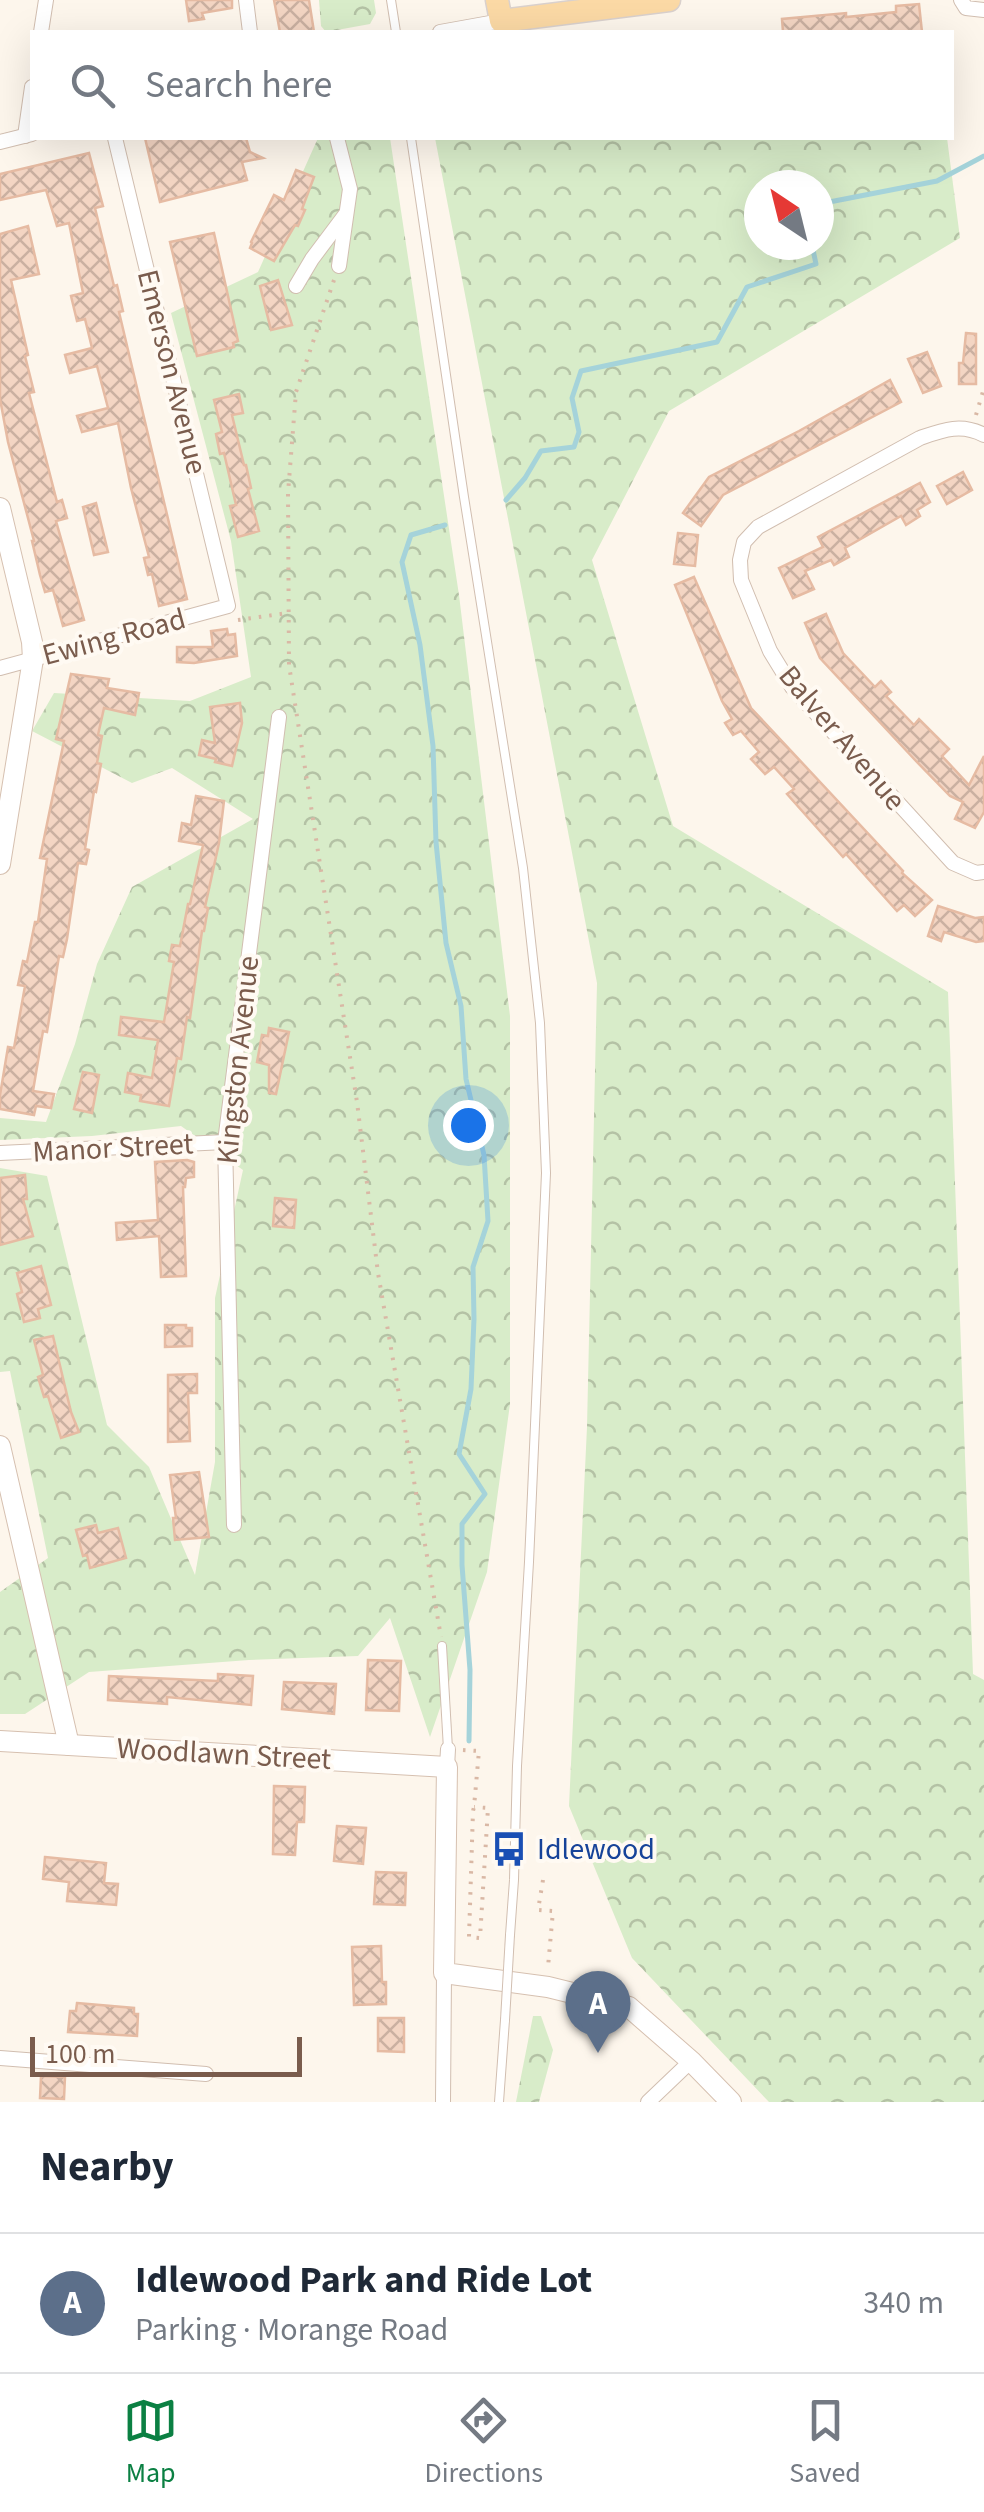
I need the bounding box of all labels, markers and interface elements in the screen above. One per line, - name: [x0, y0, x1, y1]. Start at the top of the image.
- search box: [30, 30, 954, 140]
- icon: search: [65, 58, 120, 113]
- text: Search here: [145, 58, 332, 112]
- north arrow: [744, 170, 834, 260]
- street label: Emerson Avenue: [126, 265, 218, 479]
- street label: Ewing Road: [38, 597, 190, 677]
- street label: Balver Avenue: [768, 656, 916, 820]
- street label: Kingston Avenue: [206, 954, 270, 1166]
- your location: [443, 1100, 494, 1151]
- street label: Manor Street: [31, 1122, 195, 1174]
- street label: Woodlawn Street: [116, 1727, 332, 1781]
- place label: Idlewood: [537, 1828, 655, 1871]
- bus stop icon: Idlewood: [490, 1830, 528, 1868]
- pin: A: [566, 1970, 630, 2053]
- scale bar: [30, 2032, 302, 2076]
- text: 100 m: [45, 2034, 116, 2074]
- text: Nearby: [40, 2137, 174, 2197]
- text: Idlewood Park and Ride Lot: [135, 2253, 592, 2307]
- text: A: [63, 2280, 82, 2326]
- text: 340 m: [863, 2280, 944, 2326]
- text: Parking · Morange Road: [135, 2307, 448, 2353]
- tab: Map: [123, 2393, 178, 2493]
- tab: Directions: [425, 2393, 543, 2493]
- tab: Saved: [789, 2393, 861, 2493]

